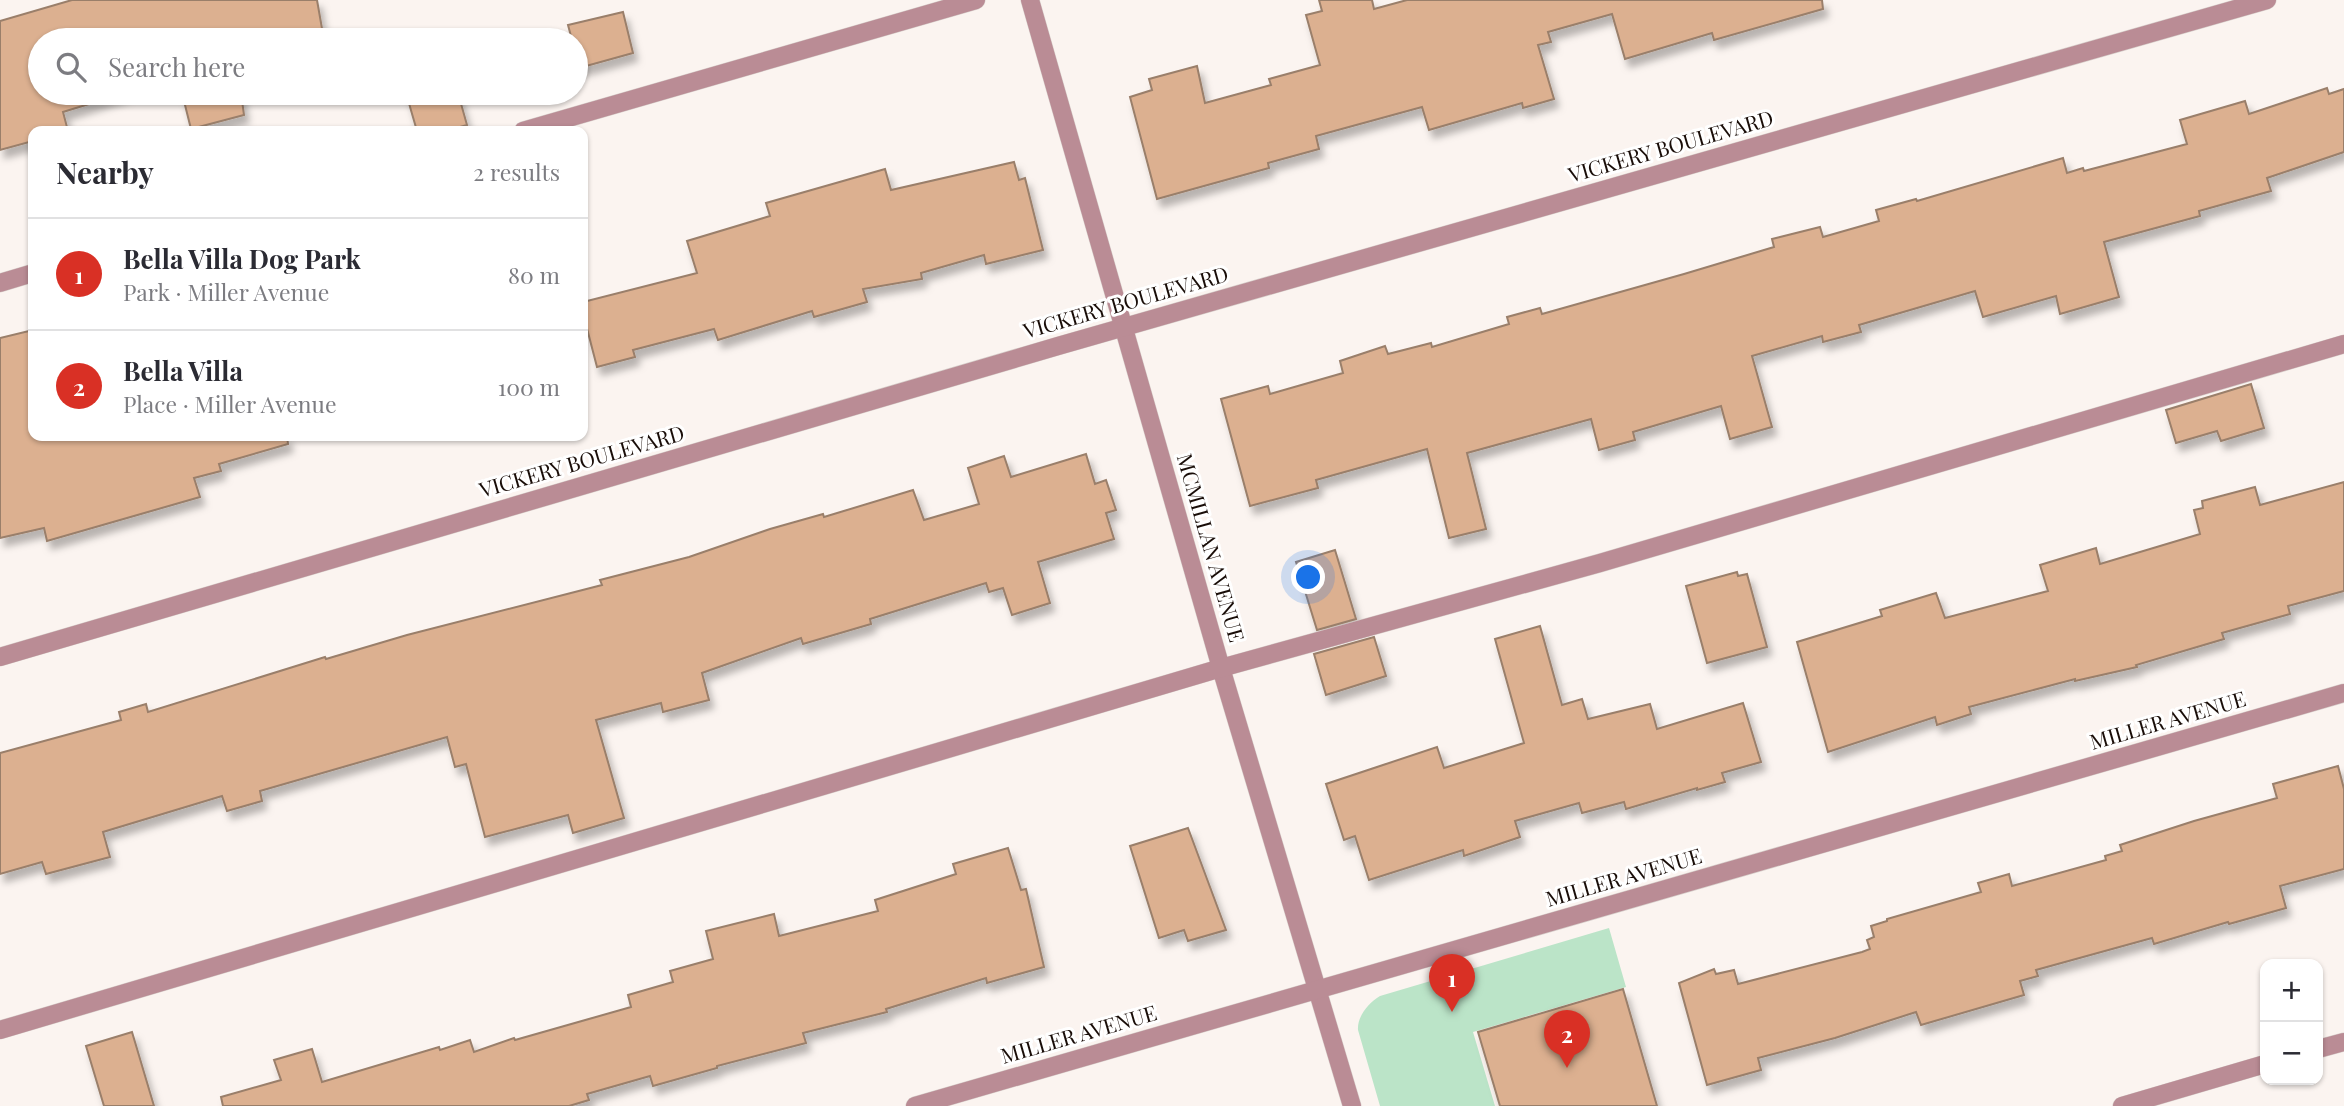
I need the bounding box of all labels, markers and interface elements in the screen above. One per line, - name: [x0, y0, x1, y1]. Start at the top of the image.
- search box: [28, 28, 588, 105]
- icon: search: [52, 48, 90, 86]
- text: Search here: [108, 49, 245, 84]
- street label: VICKERY BOULEVARD: [1564, 102, 1776, 188]
- text: Nearby: [56, 152, 154, 192]
- text: 2 results: [473, 156, 560, 187]
- text: Bella Villa Dog Park: [123, 241, 361, 276]
- street label: VICKERY BOULEVARD: [1019, 258, 1231, 344]
- text: 1: [75, 259, 83, 290]
- text: 80 m: [508, 259, 560, 290]
- text: Park · Miller Avenue: [123, 276, 329, 307]
- text: Bella Villa: [123, 353, 243, 388]
- text: 2: [73, 371, 85, 402]
- text: 100 m: [498, 371, 560, 402]
- text: Place · Miller Avenue: [123, 388, 337, 419]
- street label: VICKERY BOULEVARD: [475, 417, 687, 503]
- street label: MCMILLAN AVENUE: [1172, 450, 1252, 645]
- your location: [1291, 560, 1325, 594]
- street label: MILLER AVENUE: [2086, 683, 2249, 755]
- street label: MILLER AVENUE: [1542, 840, 1705, 912]
- pin: 1: [1429, 954, 1475, 1012]
- map controls: [2260, 959, 2323, 1085]
- button: +: [2260, 959, 2323, 1022]
- street label: MILLER AVENUE: [997, 997, 1160, 1069]
- pin: 2: [1544, 1010, 1590, 1068]
- button: −: [2260, 1022, 2323, 1085]

